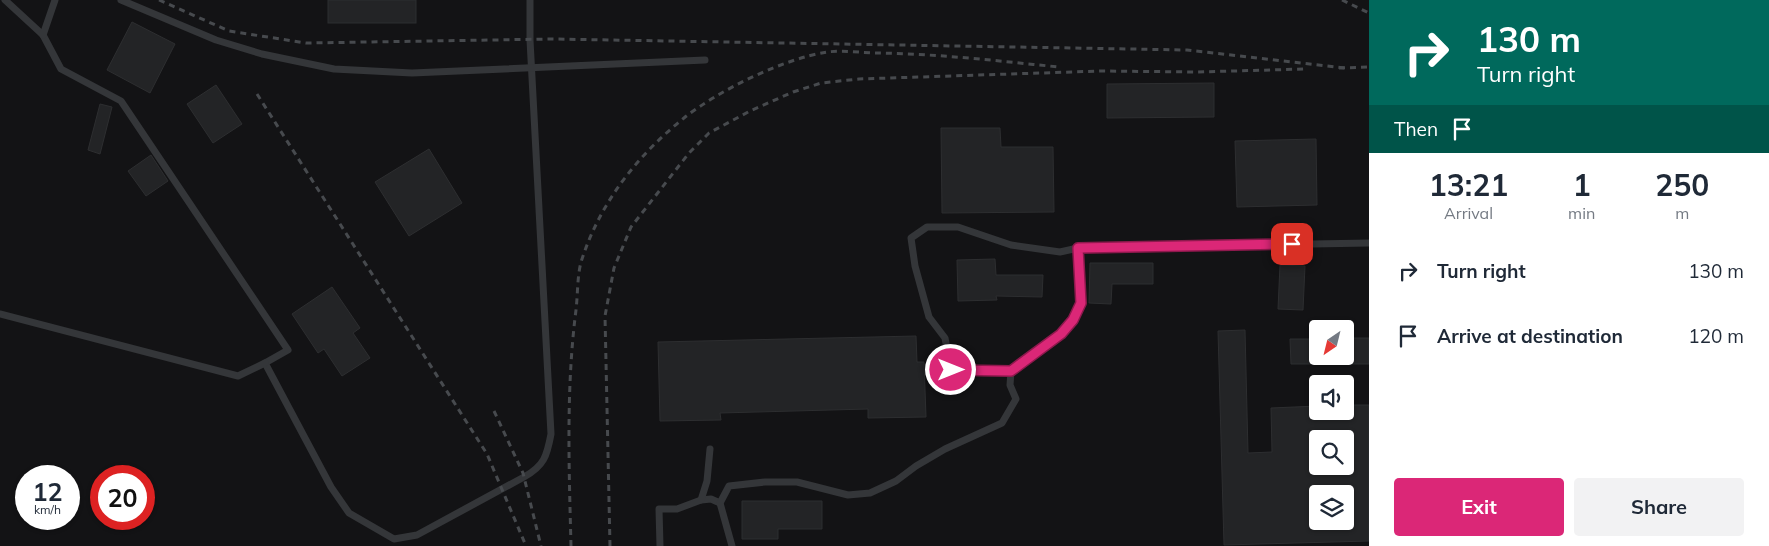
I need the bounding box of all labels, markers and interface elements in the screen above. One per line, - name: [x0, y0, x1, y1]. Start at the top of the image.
- text: 130 m: [1477, 17, 1581, 61]
- icon: right: [1394, 20, 1459, 85]
- text: Turn right: [1477, 60, 1575, 88]
- icon: arrive: [1448, 115, 1476, 143]
- text: Then: [1394, 117, 1438, 141]
- text: 13:21: [1429, 166, 1508, 204]
- text: 1: [1573, 166, 1591, 204]
- text: 250: [1655, 166, 1709, 204]
- text: Arrival: [1444, 203, 1493, 223]
- text: min: [1568, 203, 1595, 223]
- text: m: [1675, 203, 1689, 223]
- pin: [1271, 223, 1313, 265]
- icon: arrive: [1278, 230, 1306, 258]
- icon: right: [1394, 257, 1422, 285]
- text: Turn right: [1437, 259, 1526, 283]
- text: 130 m: [1688, 259, 1744, 283]
- north arrow: [1309, 320, 1354, 365]
- map controls: [1309, 320, 1354, 530]
- icon: arrive: [1394, 322, 1422, 350]
- text: Arrive at destination: [1437, 324, 1623, 348]
- text: 120 m: [1688, 324, 1744, 348]
- position arrow: [924, 343, 976, 395]
- button: sound: [1309, 375, 1354, 420]
- button: search: [1309, 430, 1354, 475]
- speed limit sign: 20: [90, 465, 155, 530]
- text: 12: [32, 476, 63, 507]
- button: Exit: [1394, 478, 1564, 536]
- button: Share: [1574, 478, 1744, 536]
- button: layers: [1309, 485, 1354, 530]
- text: km/h: [34, 502, 61, 517]

